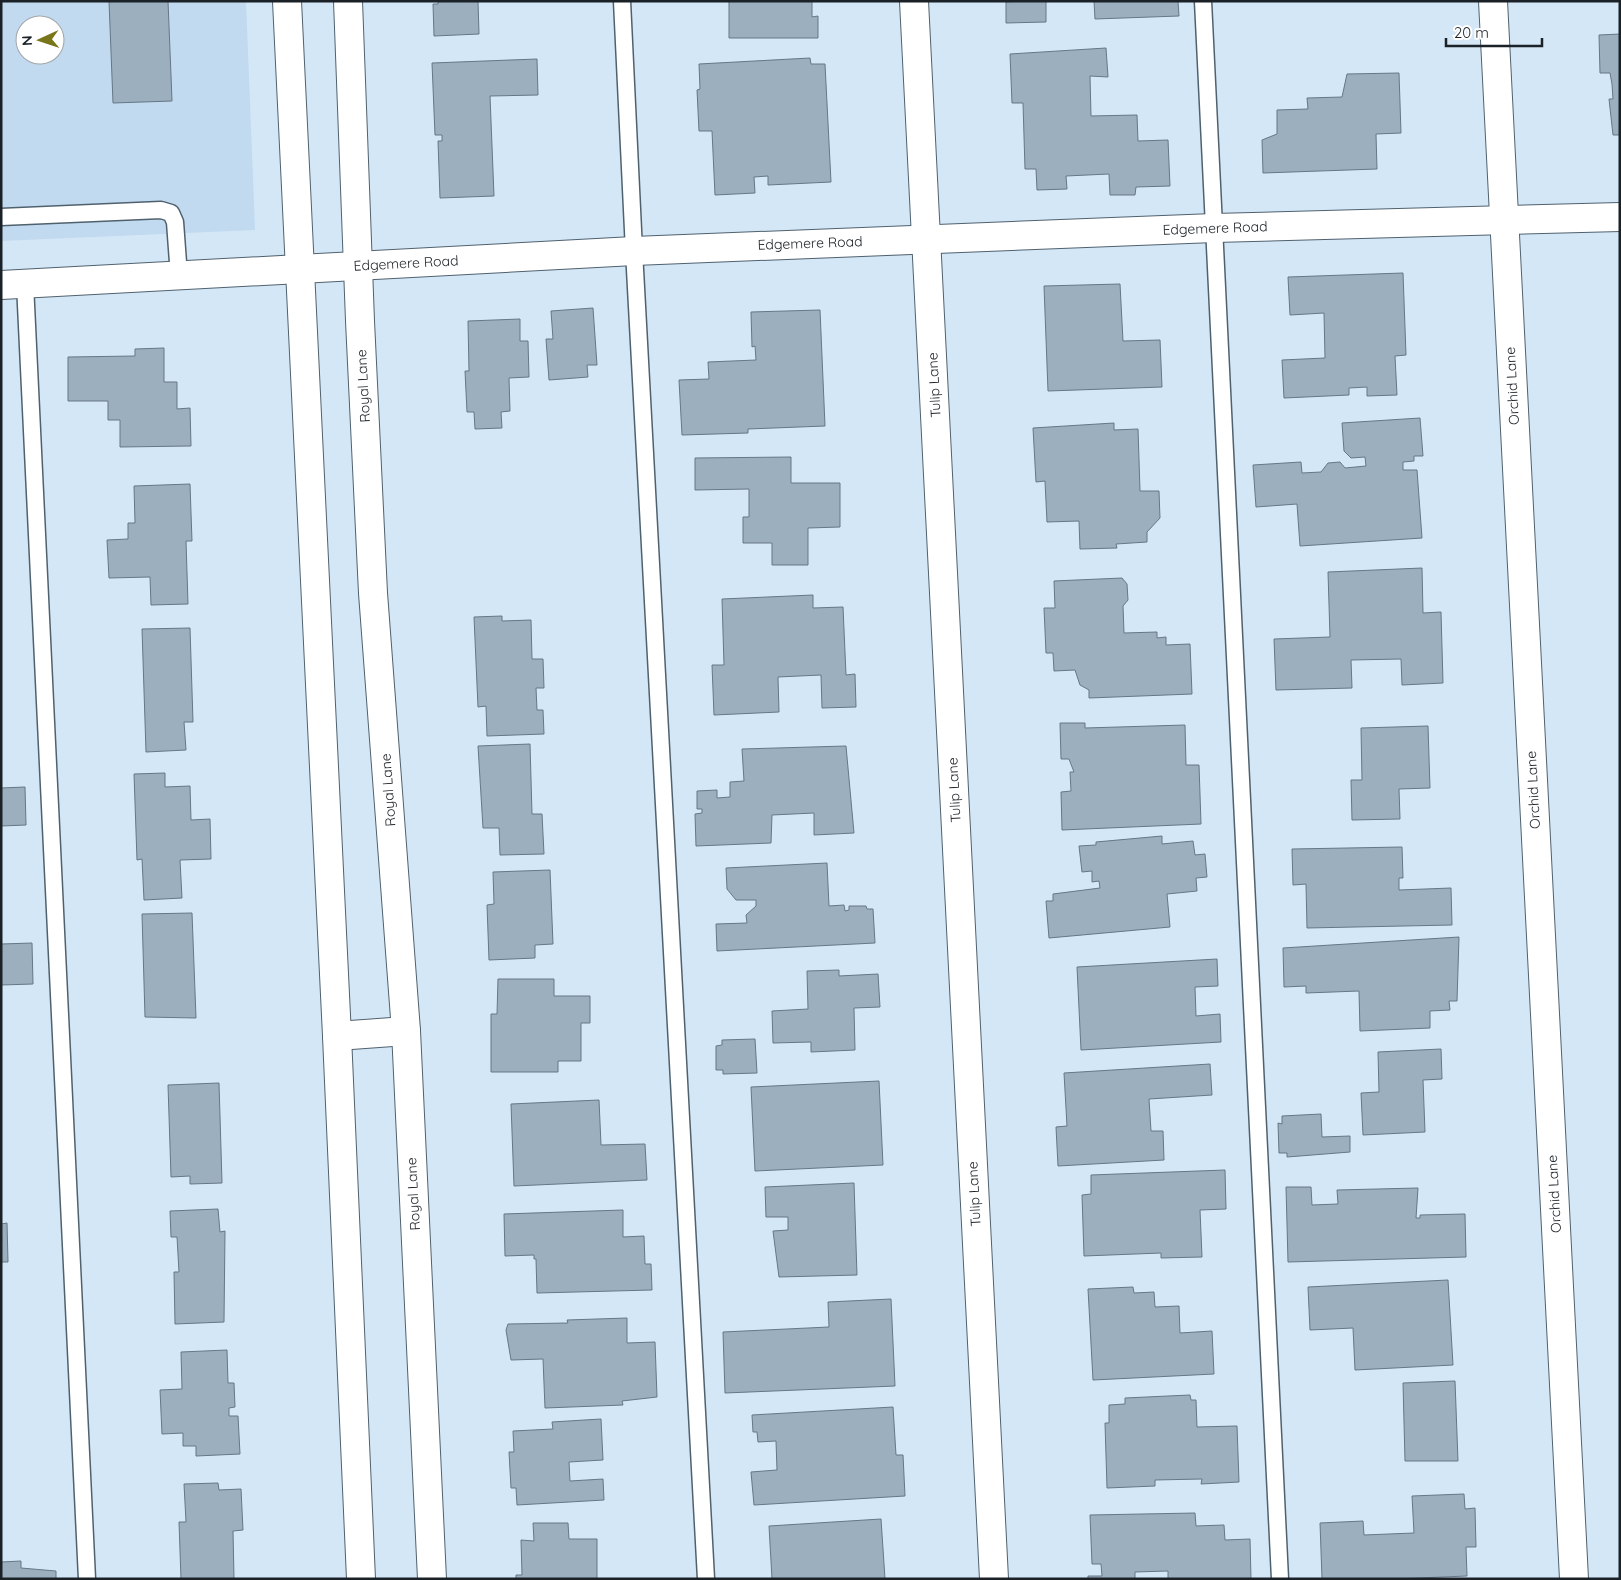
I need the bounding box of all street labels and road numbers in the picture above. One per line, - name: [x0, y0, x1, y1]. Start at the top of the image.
- street label: Edgemere Road: [1162, 217, 1268, 239]
- street label: Edgemere Road: [757, 232, 863, 254]
- street label: Edgemere Road: [353, 251, 459, 275]
- street label: Orchid Lane: [1501, 346, 1523, 426]
- street label: Royal Lane: [352, 349, 374, 423]
- street label: Tulip Lane: [923, 352, 945, 418]
- street label: Orchid Lane: [1522, 750, 1544, 830]
- street label: Royal Lane: [376, 753, 400, 827]
- street label: Tulip Lane: [943, 757, 965, 823]
- street label: Orchid Lane: [1543, 1154, 1565, 1234]
- street label: Royal Lane: [402, 1157, 424, 1231]
- street label: Tulip Lane: [963, 1161, 985, 1227]

